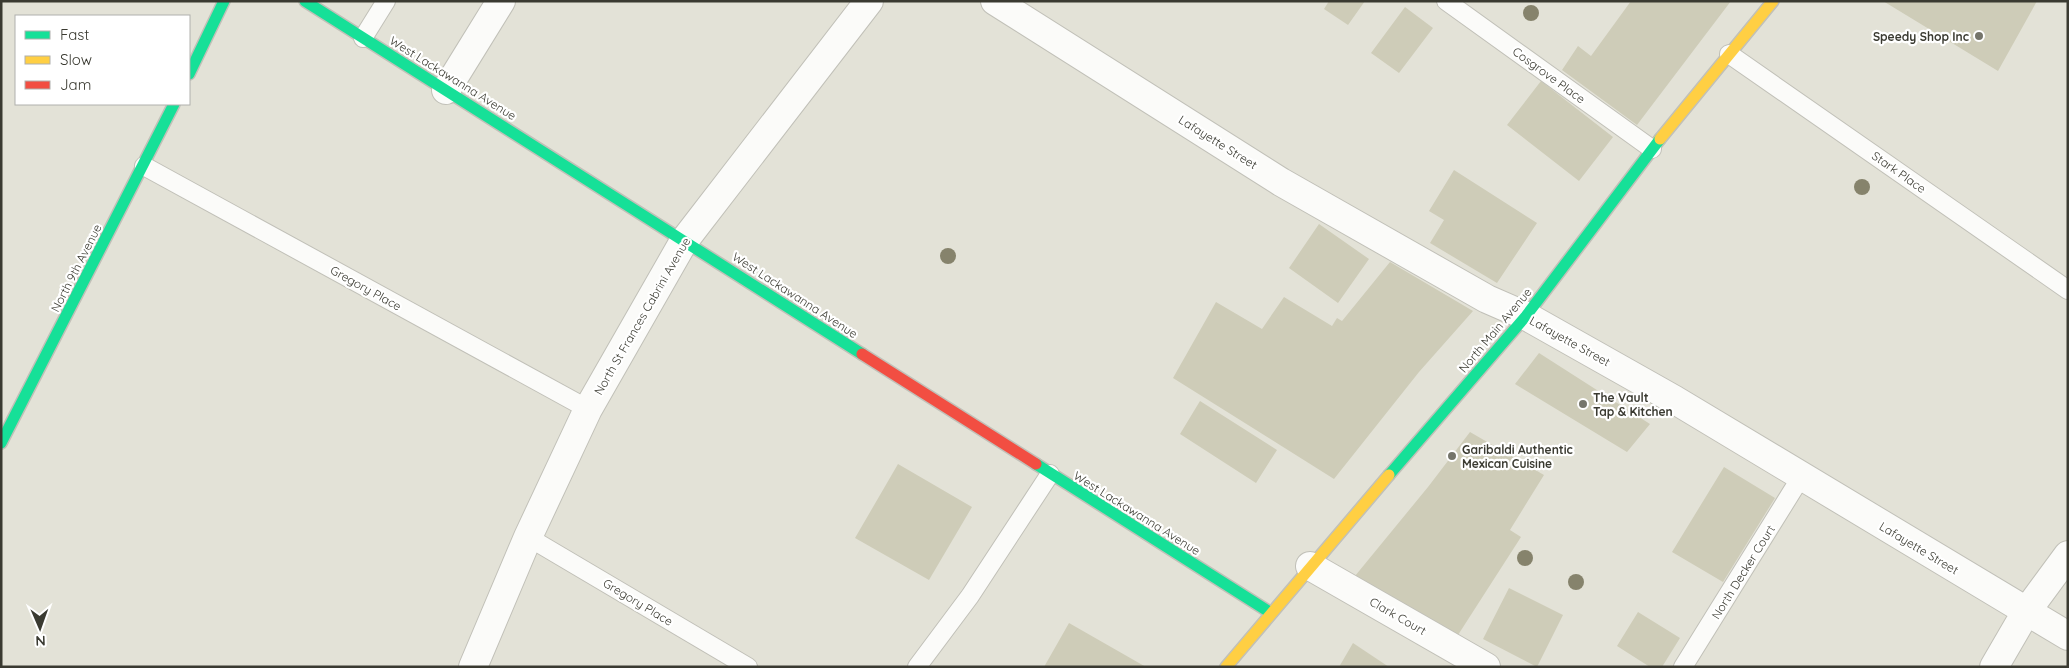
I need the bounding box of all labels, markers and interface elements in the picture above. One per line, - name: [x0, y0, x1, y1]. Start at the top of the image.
- legend: [15, 15, 190, 105]
- text: Fast: [60, 25, 89, 44]
- place label: Speedy Shop Inc: [1873, 29, 1969, 44]
- marker: Speedy Shop Inc: [1973, 30, 1985, 42]
- street label: West Lackawanna Avenue: [387, 33, 519, 123]
- street label: Cosgrove Place: [1510, 44, 1588, 107]
- text: Slow: [60, 50, 92, 69]
- text: Jam: [60, 75, 91, 94]
- street label: Lafayette Street: [1176, 112, 1260, 172]
- street label: Stark Place: [1869, 148, 1929, 196]
- street label: North 9th Avenue: [47, 221, 105, 314]
- street label: North St Frances Cabrini Avenue: [591, 234, 693, 397]
- street label: West Lackawanna Avenue: [730, 249, 861, 341]
- street label: Gregory Place: [328, 262, 404, 314]
- street label: North Main Avenue: [1455, 284, 1535, 375]
- street label: Lafayette Street: [1527, 313, 1613, 369]
- place label: The Vault Tap & Kitchen: [1593, 390, 1673, 419]
- marker: The Vault Tap & Kitchen: [1577, 398, 1589, 410]
- place label: Garibaldi Authentic Mexican Cuisine: [1462, 442, 1573, 471]
- marker: Garibaldi Authentic Mexican Cuisine: [1446, 450, 1458, 462]
- street label: West Lackawanna Avenue: [1071, 468, 1203, 558]
- street label: Lafayette Street: [1877, 518, 1961, 578]
- street label: North Decker Court: [1708, 522, 1778, 622]
- street label: Gregory Place: [600, 575, 676, 629]
- street label: Clark Court: [1367, 594, 1429, 638]
- north arrow: [15, 603, 65, 653]
- text: N: [35, 632, 46, 650]

